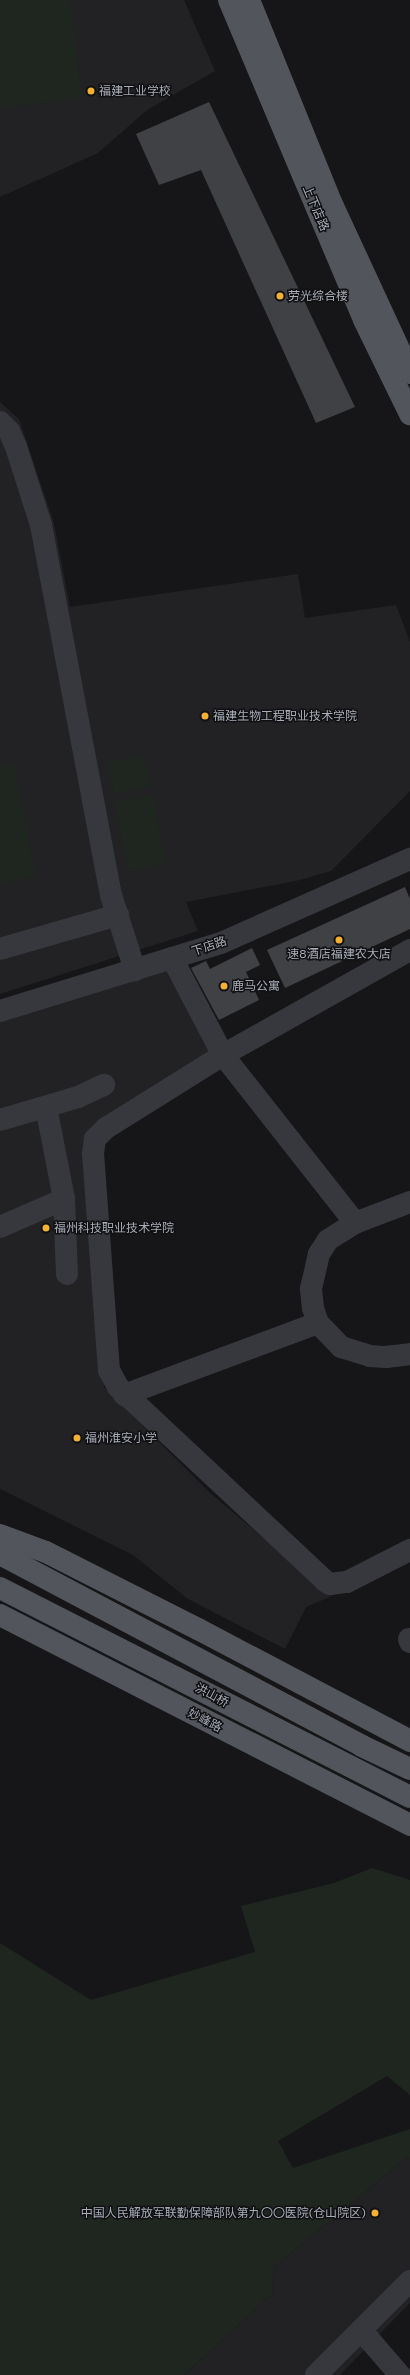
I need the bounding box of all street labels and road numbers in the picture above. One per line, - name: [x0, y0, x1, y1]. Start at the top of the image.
- street label: 上下店路: [300, 183, 332, 233]
- street label: 下店路: [190, 933, 228, 959]
- street label: 洪山桥: [193, 1680, 231, 1710]
- street label: 妙峰路: [186, 1705, 224, 1735]

